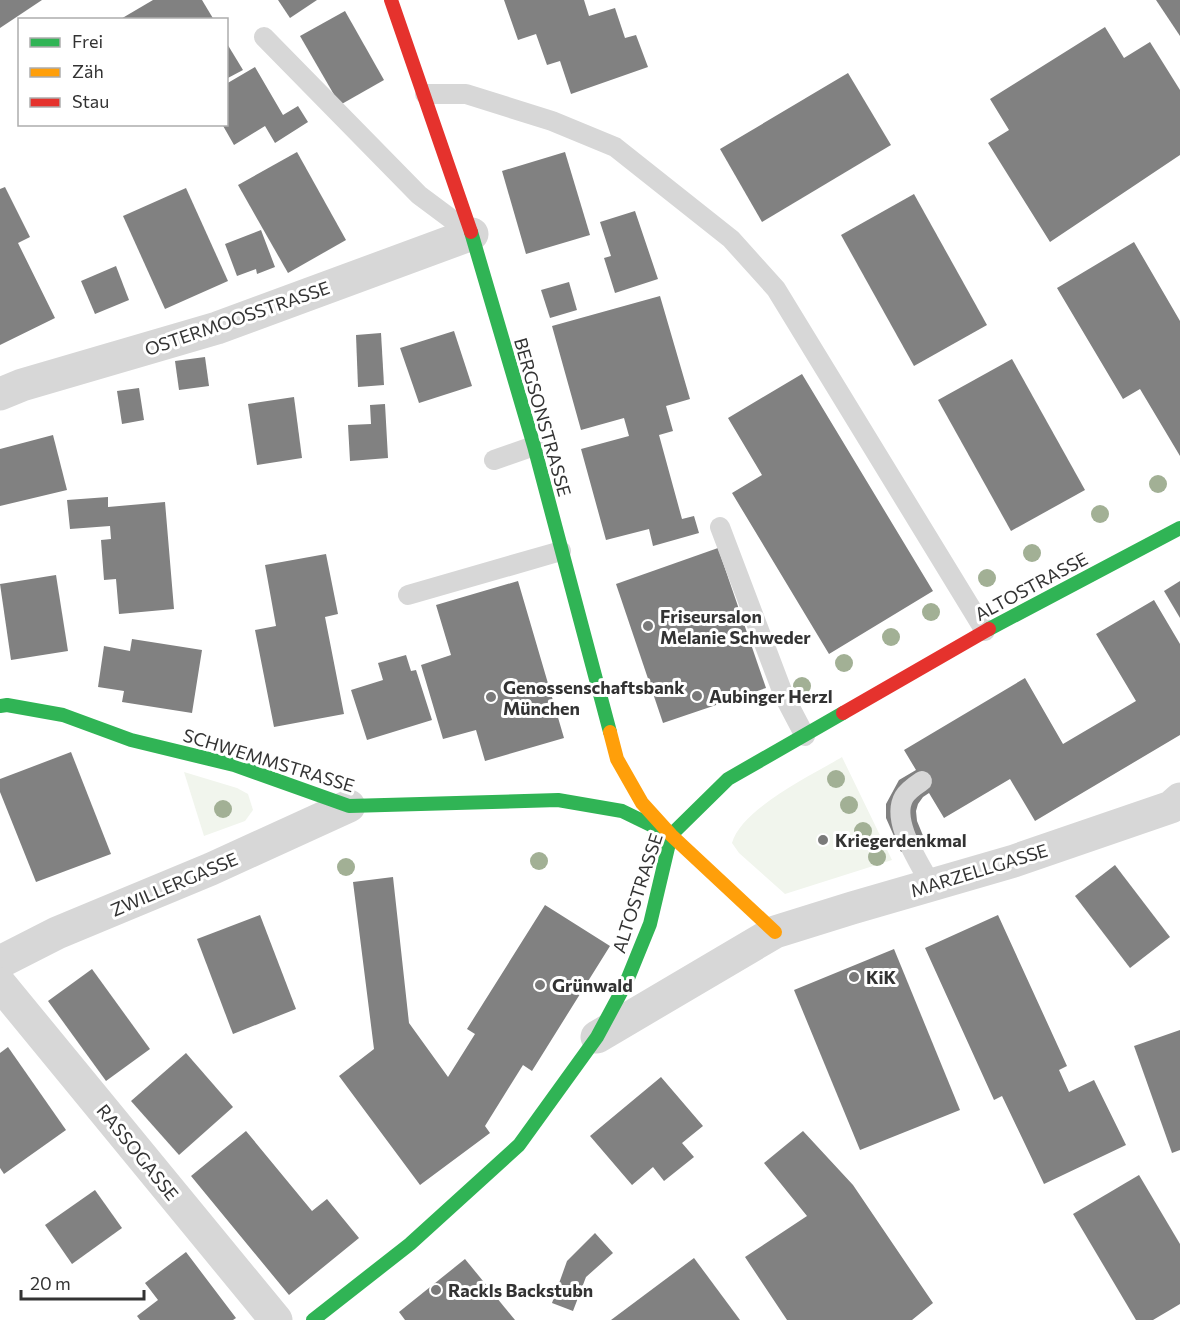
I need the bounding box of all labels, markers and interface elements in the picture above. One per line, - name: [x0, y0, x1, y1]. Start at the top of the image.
- legend: [18, 18, 228, 126]
- text: Frei: [72, 30, 103, 52]
- text: Zäh: [72, 60, 104, 82]
- text: Stau: [72, 90, 109, 112]
- street label: OSTERMOOSSTRASSE: [142, 276, 332, 360]
- street label: BERGSONSTRASSE: [510, 335, 576, 499]
- street label: ALTOSTRASSE: [971, 547, 1091, 625]
- place label: Friseursalon Melanie Schweder: [660, 605, 811, 648]
- marker: Friseursalon Melanie Schweder: [641, 619, 655, 633]
- place label: Genossenschaftsbank München: [503, 676, 685, 719]
- place label: Aubinger Herzl: [709, 685, 833, 707]
- marker: Aubinger Herzl: [690, 689, 704, 703]
- marker: Genossenschaftsbank München: [484, 690, 498, 704]
- street label: SCHWEMMSTRASSE: [181, 723, 357, 797]
- place label: Kriegerdenkmal: [835, 829, 967, 851]
- street label: ALTOSTRASSE: [607, 830, 667, 956]
- marker: Kriegerdenkmal: [816, 833, 830, 847]
- street label: MARZELLGASSE: [908, 839, 1050, 901]
- street label: ZWILLERGASSE: [107, 847, 241, 921]
- place label: KiK: [866, 966, 897, 988]
- marker: KiK: [847, 970, 861, 984]
- place label: Grünwald: [552, 974, 633, 996]
- marker: Grünwald: [533, 978, 547, 992]
- street label: RASSOGASSE: [92, 1099, 184, 1205]
- scale bar: [21, 1263, 144, 1301]
- text: 20 m: [30, 1272, 71, 1294]
- place label: Rackls Backstubn: [448, 1279, 593, 1301]
- marker: Rackls Backstubn: [429, 1283, 443, 1297]

